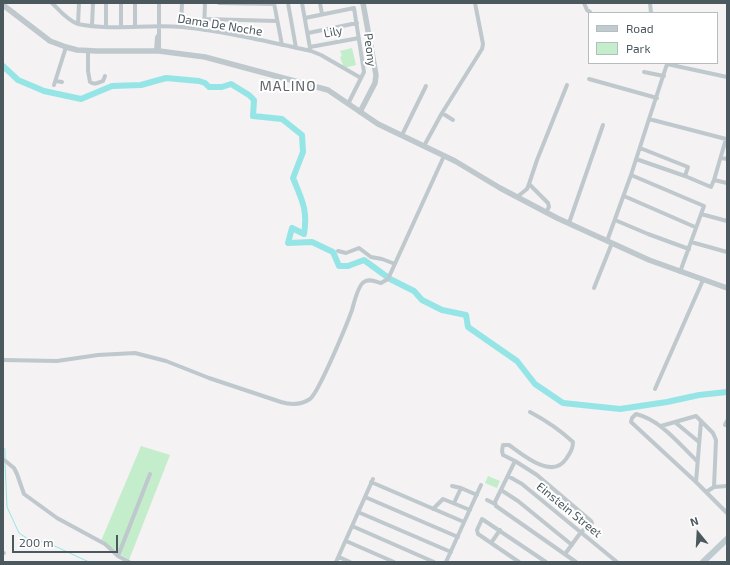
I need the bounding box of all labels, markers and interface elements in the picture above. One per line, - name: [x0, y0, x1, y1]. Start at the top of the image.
- street label: Dama De Noche: [176, 11, 264, 39]
- legend: [588, 12, 718, 64]
- text: Road: [626, 21, 654, 35]
- street label: Lily: [322, 23, 344, 41]
- street label: Peony: [361, 32, 379, 68]
- text: Park: [626, 41, 651, 55]
- district label: MALINO: [259, 78, 317, 94]
- street label: Einstein Street: [533, 479, 605, 541]
- north arrow: [678, 513, 718, 553]
- text: N: [688, 514, 700, 529]
- scale bar: [14, 527, 120, 553]
- text: 200 m: [19, 535, 53, 549]

